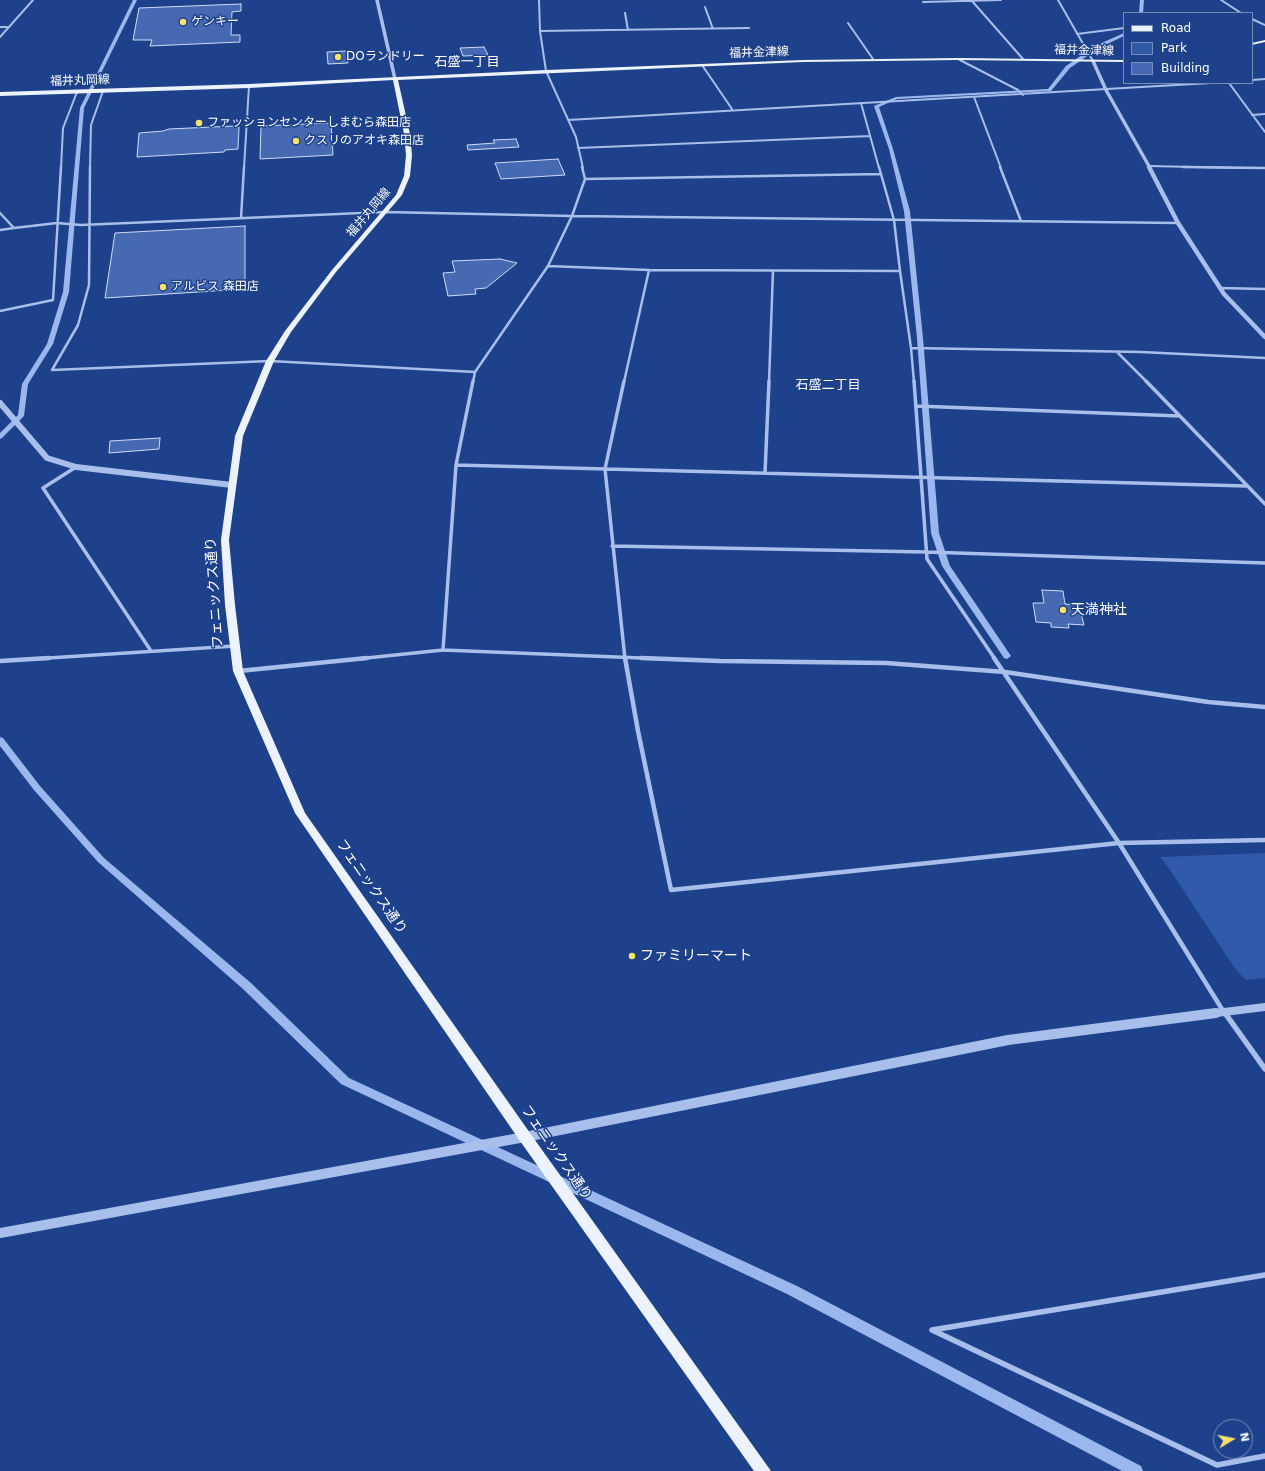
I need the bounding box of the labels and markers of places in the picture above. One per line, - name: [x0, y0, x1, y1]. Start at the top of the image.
- place label: ゲンキー: [191, 15, 239, 29]
- marker: ゲンキー: [178, 17, 188, 27]
- place label: DOランドリー: [346, 50, 425, 64]
- marker: DOランドリー: [333, 52, 343, 62]
- place label: ファッションセンターしまむら森田店: [207, 116, 411, 130]
- marker: ファッションセンターしまむら森田店: [194, 118, 204, 128]
- place label: クスリのアオキ森田店: [304, 134, 424, 148]
- marker: クスリのアオキ森田店: [291, 136, 301, 146]
- place label: アルビス 森田店: [171, 280, 259, 294]
- marker: アルビス 森田店: [158, 282, 168, 292]
- place label: 天満神社: [1071, 602, 1127, 618]
- marker: 天満神社: [1058, 605, 1068, 615]
- place label: ファミリーマート: [640, 948, 752, 964]
- marker: ファミリーマート: [627, 951, 637, 961]

